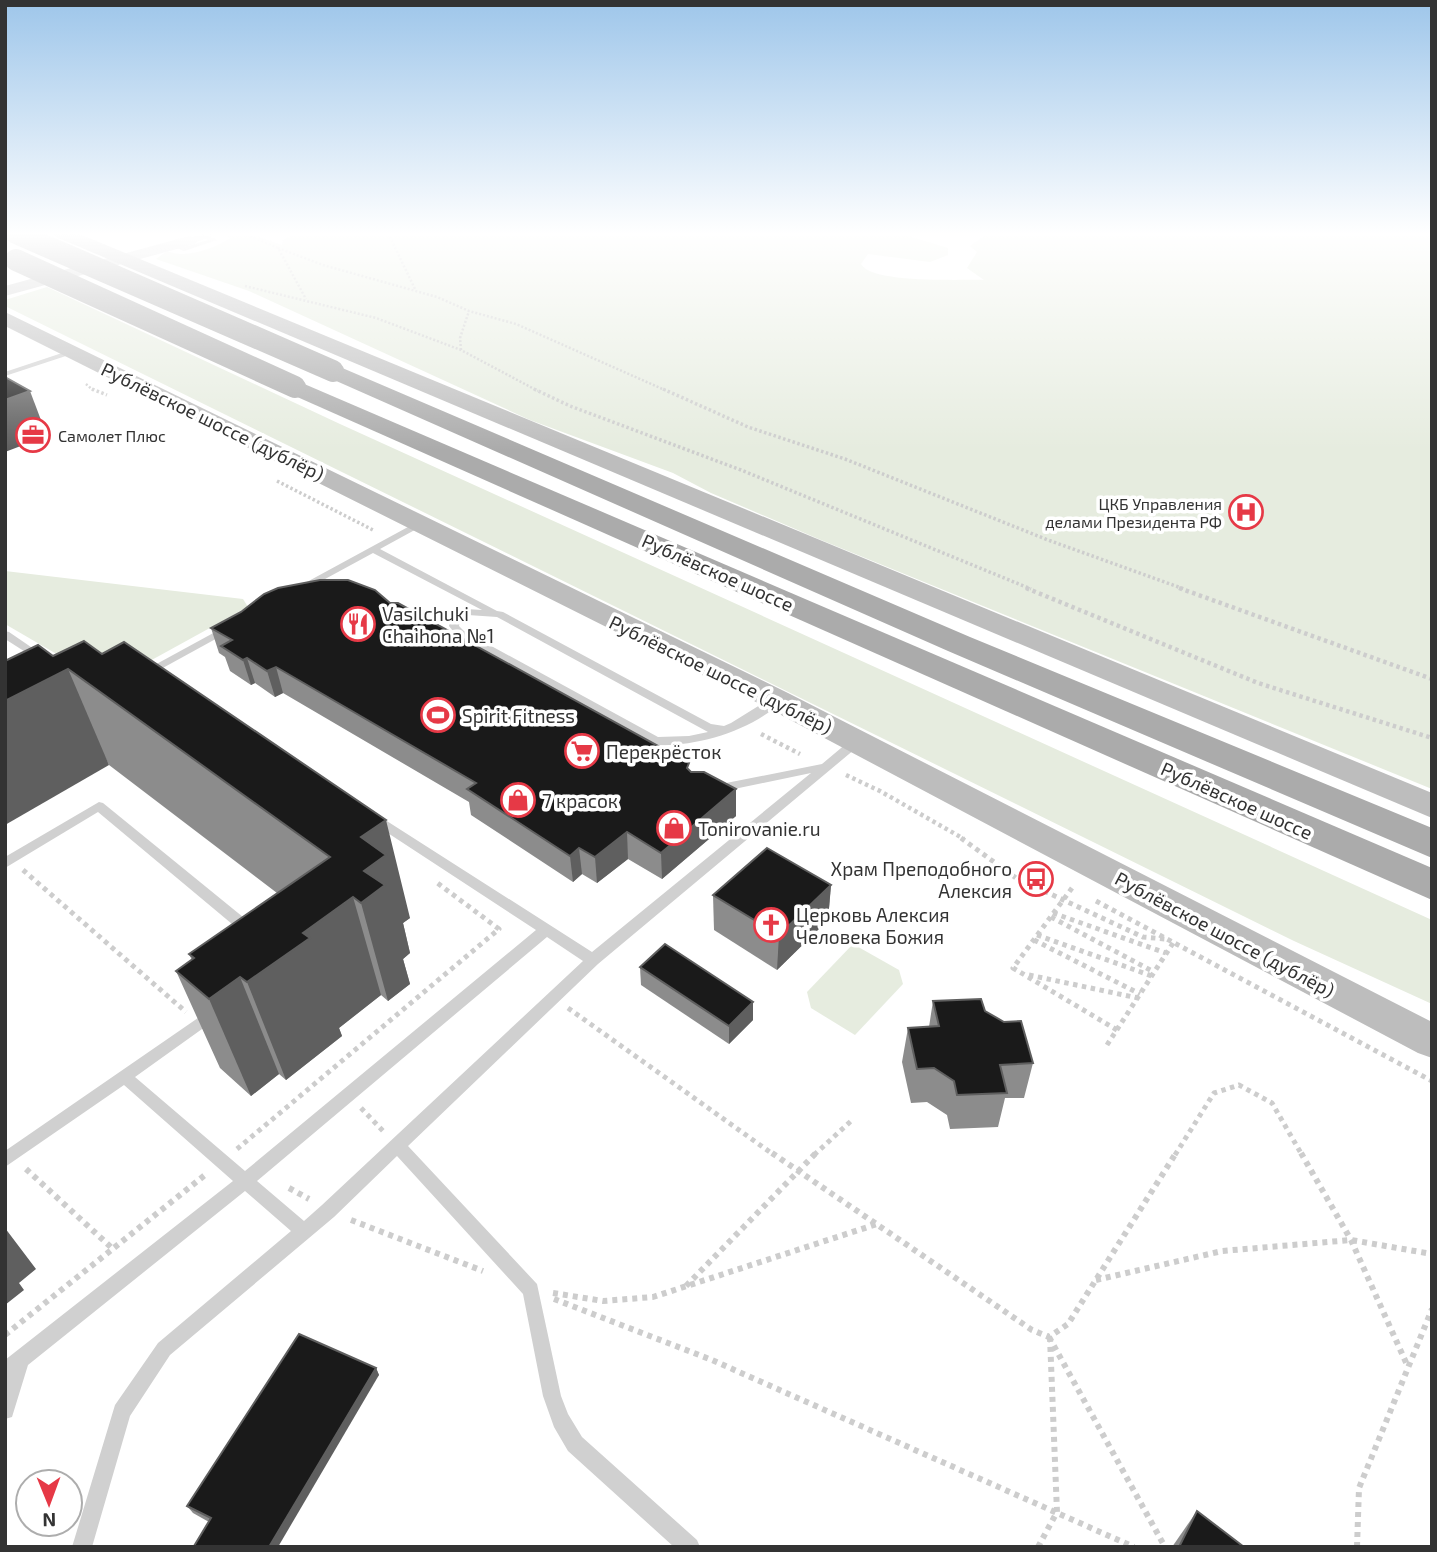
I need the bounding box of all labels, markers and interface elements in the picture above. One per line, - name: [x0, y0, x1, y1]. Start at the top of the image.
- street label: Рублёвское шоссе (дублёр): [97, 357, 328, 486]
- office icon: Самолет Плюс: [14, 416, 52, 454]
- place label: Самолет Плюс: [58, 426, 166, 445]
- hospital icon: ЦКБ Управления делами Президента РФ: [1227, 493, 1265, 531]
- place label: ЦКБ Управления делами Президента РФ: [1045, 494, 1222, 531]
- street label: Рублёвское шоссе: [638, 528, 797, 617]
- place label: Vasilchuki Chaihona №1: [382, 602, 494, 647]
- restaurant icon: Vasilchuki Chaihona №1: [339, 605, 377, 643]
- street label: Рублёвское шоссе (дублёр): [605, 610, 836, 739]
- sports icon: Spirit Fitness: [419, 696, 457, 734]
- place label: Spirit Fitness: [462, 704, 575, 727]
- supermarket icon: Перекрёсток: [563, 732, 601, 770]
- place label: Перекрёсток: [606, 740, 721, 763]
- street label: Рублёвское шоссе: [1157, 756, 1316, 845]
- shop icon: 7 красок: [499, 781, 537, 819]
- place label: 7 красок: [542, 789, 618, 812]
- shop icon: Tonirovanie.ru: [655, 809, 693, 847]
- place label: Tonirovanie.ru: [698, 817, 821, 840]
- place label: Храм Преподобного Алексия: [831, 857, 1012, 902]
- bus stop icon: Храм Преподобного Алексия: [1017, 860, 1055, 898]
- street label: Рублёвское шоссе (дублёр): [1111, 866, 1339, 1003]
- place label: Церковь Алексия Человека Божия: [796, 903, 950, 948]
- church icon: Церковь Алексия Человека Божия: [752, 906, 790, 944]
- north arrow: [14, 1468, 84, 1538]
- text: N: [42, 1509, 56, 1532]

